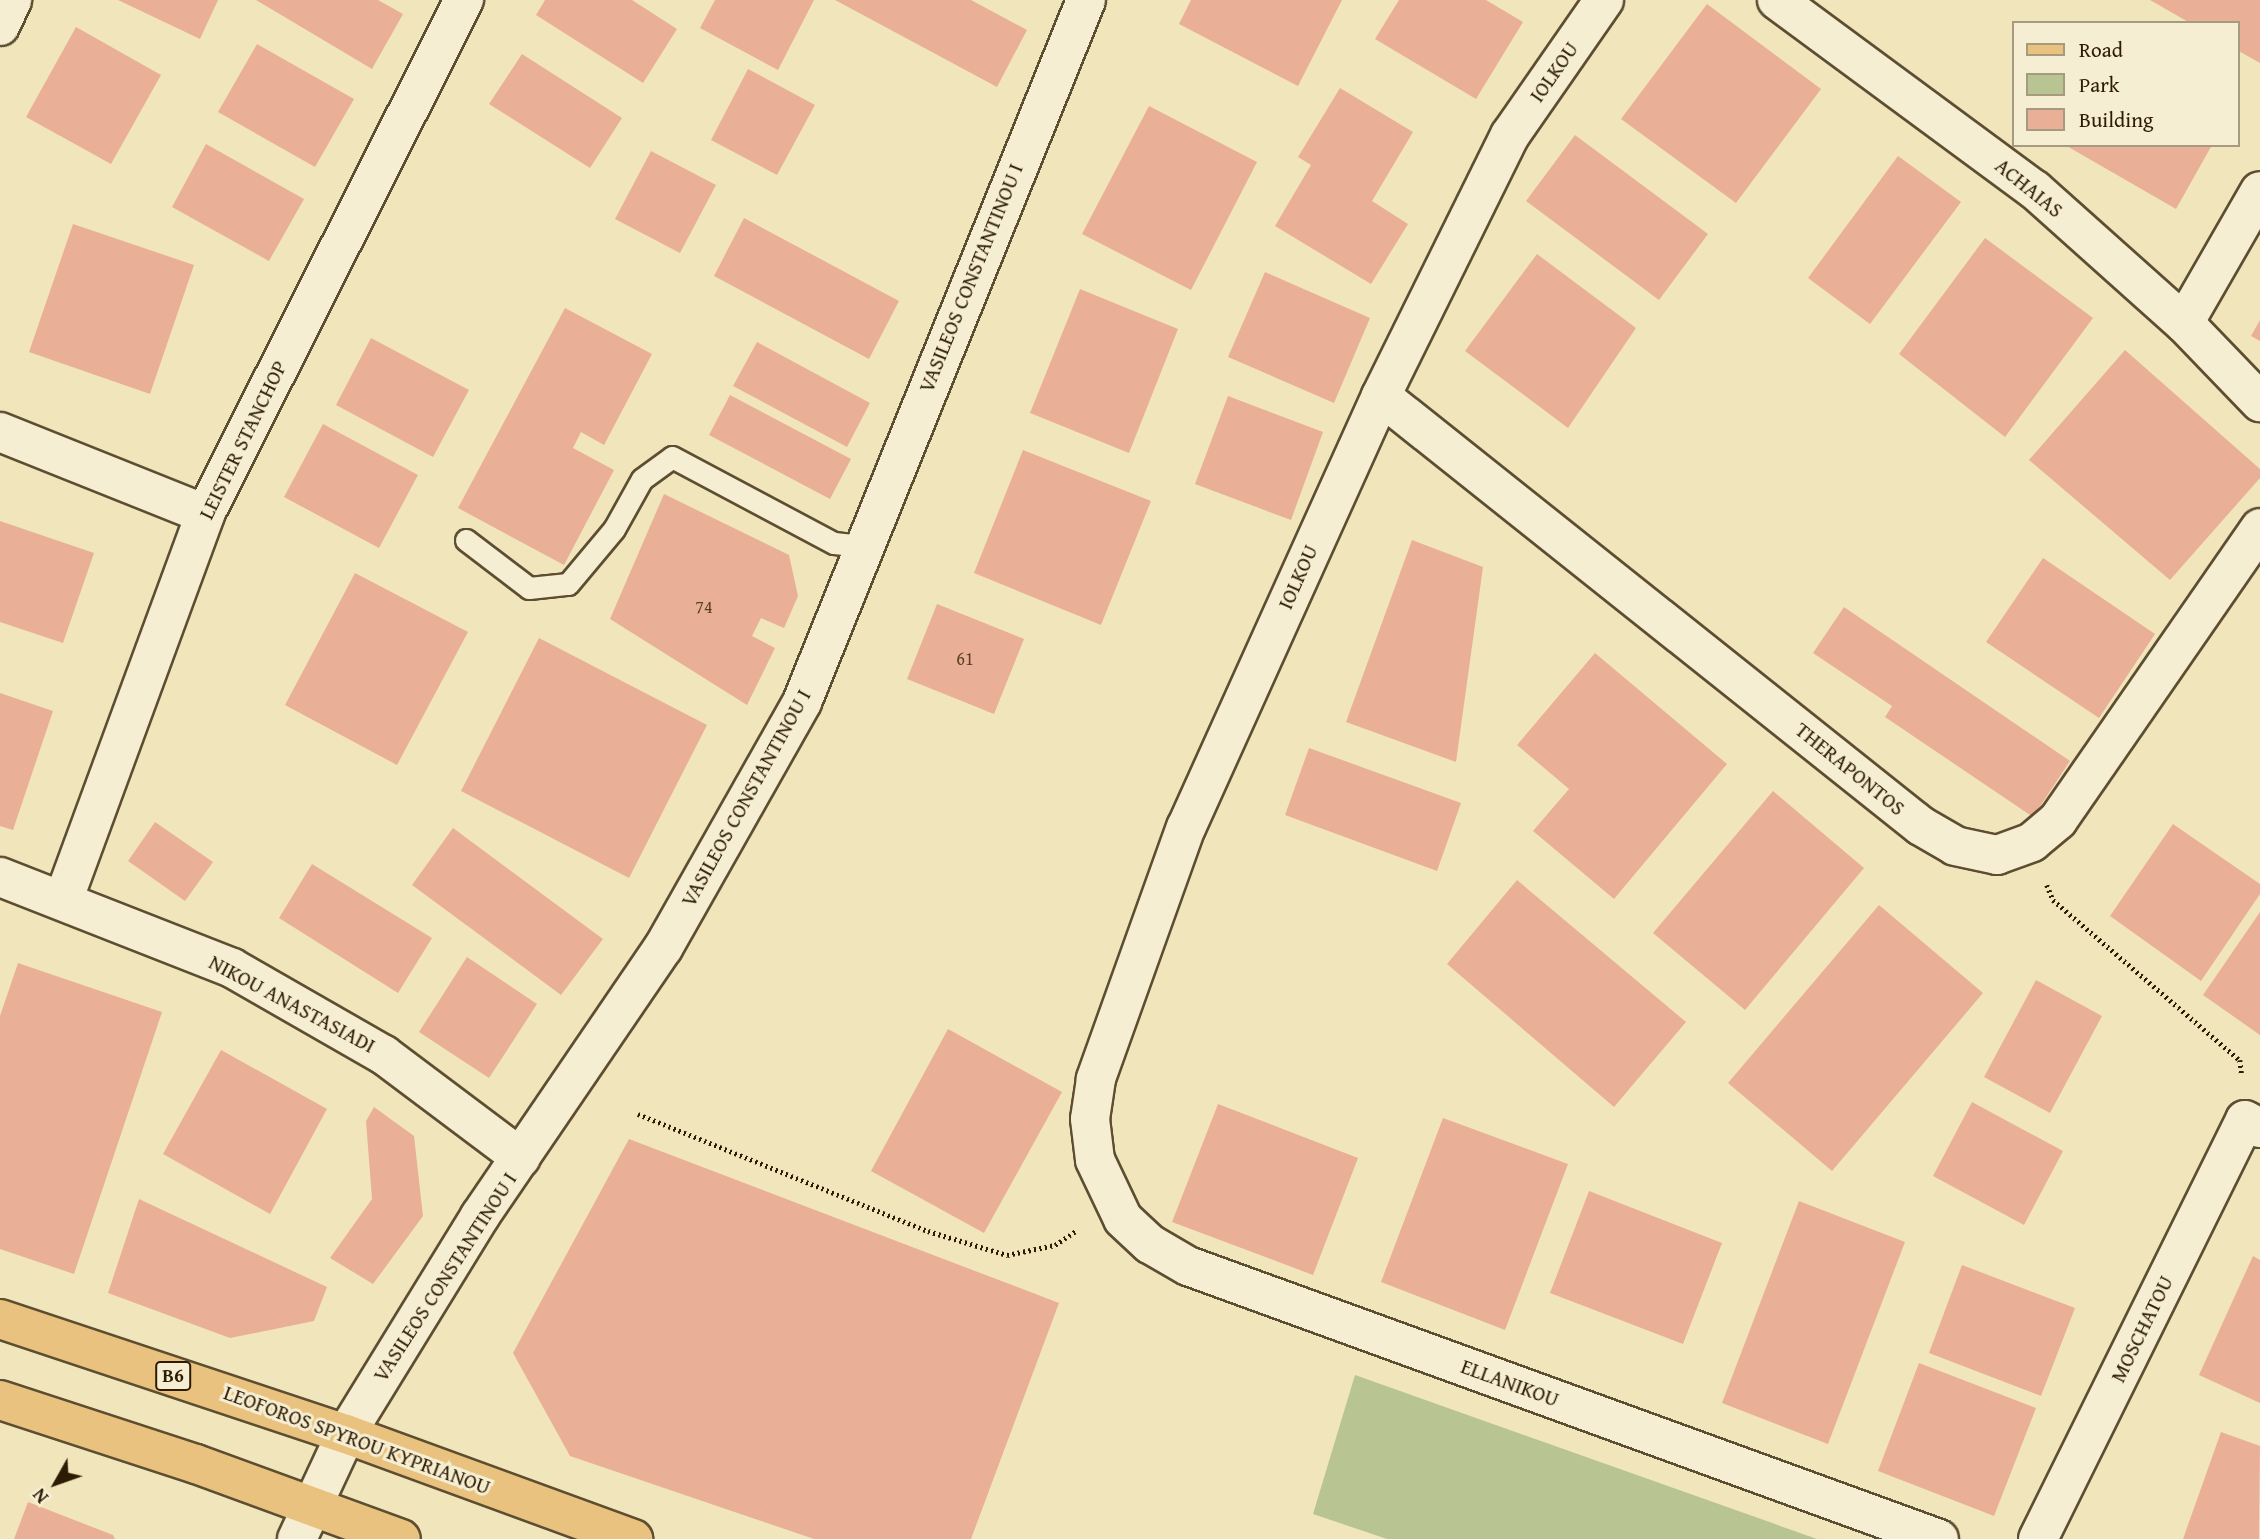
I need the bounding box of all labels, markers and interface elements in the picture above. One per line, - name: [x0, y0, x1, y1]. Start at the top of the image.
- legend: [2011, 21, 2239, 147]
- text: Road: [2079, 34, 2123, 65]
- street label: IOLKOU: [1524, 37, 1584, 107]
- text: Park: [2079, 69, 2120, 100]
- text: Building: [2079, 104, 2153, 135]
- street label: ACHAIAS: [1990, 153, 2068, 223]
- street label: VASILEOS CONSTANTINOU I: [914, 160, 1028, 396]
- street label: LEISTER STANCHOP: [194, 357, 292, 523]
- street label: IOLKOU: [1273, 541, 1323, 613]
- house number: 74: [695, 596, 713, 618]
- house number: 61: [956, 648, 974, 670]
- street label: VASILEOS CONSTANTINOU I: [676, 685, 816, 911]
- street label: THERAPONTOS: [1790, 717, 1910, 821]
- street label: NIKOU ANASTASIADI: [205, 950, 379, 1058]
- street label: VASILEOS CONSTANTINOU I: [368, 1168, 522, 1386]
- street label: MOSCHATOU: [2105, 1272, 2179, 1386]
- street label: ELLANIKOU: [1458, 1354, 1562, 1412]
- road number: B6: [154, 1360, 192, 1392]
- street label: LEOFOROS SPYROU KYPRIANOU: [220, 1380, 494, 1500]
- north arrow: [21, 1448, 91, 1518]
- text: N: [25, 1483, 55, 1510]

